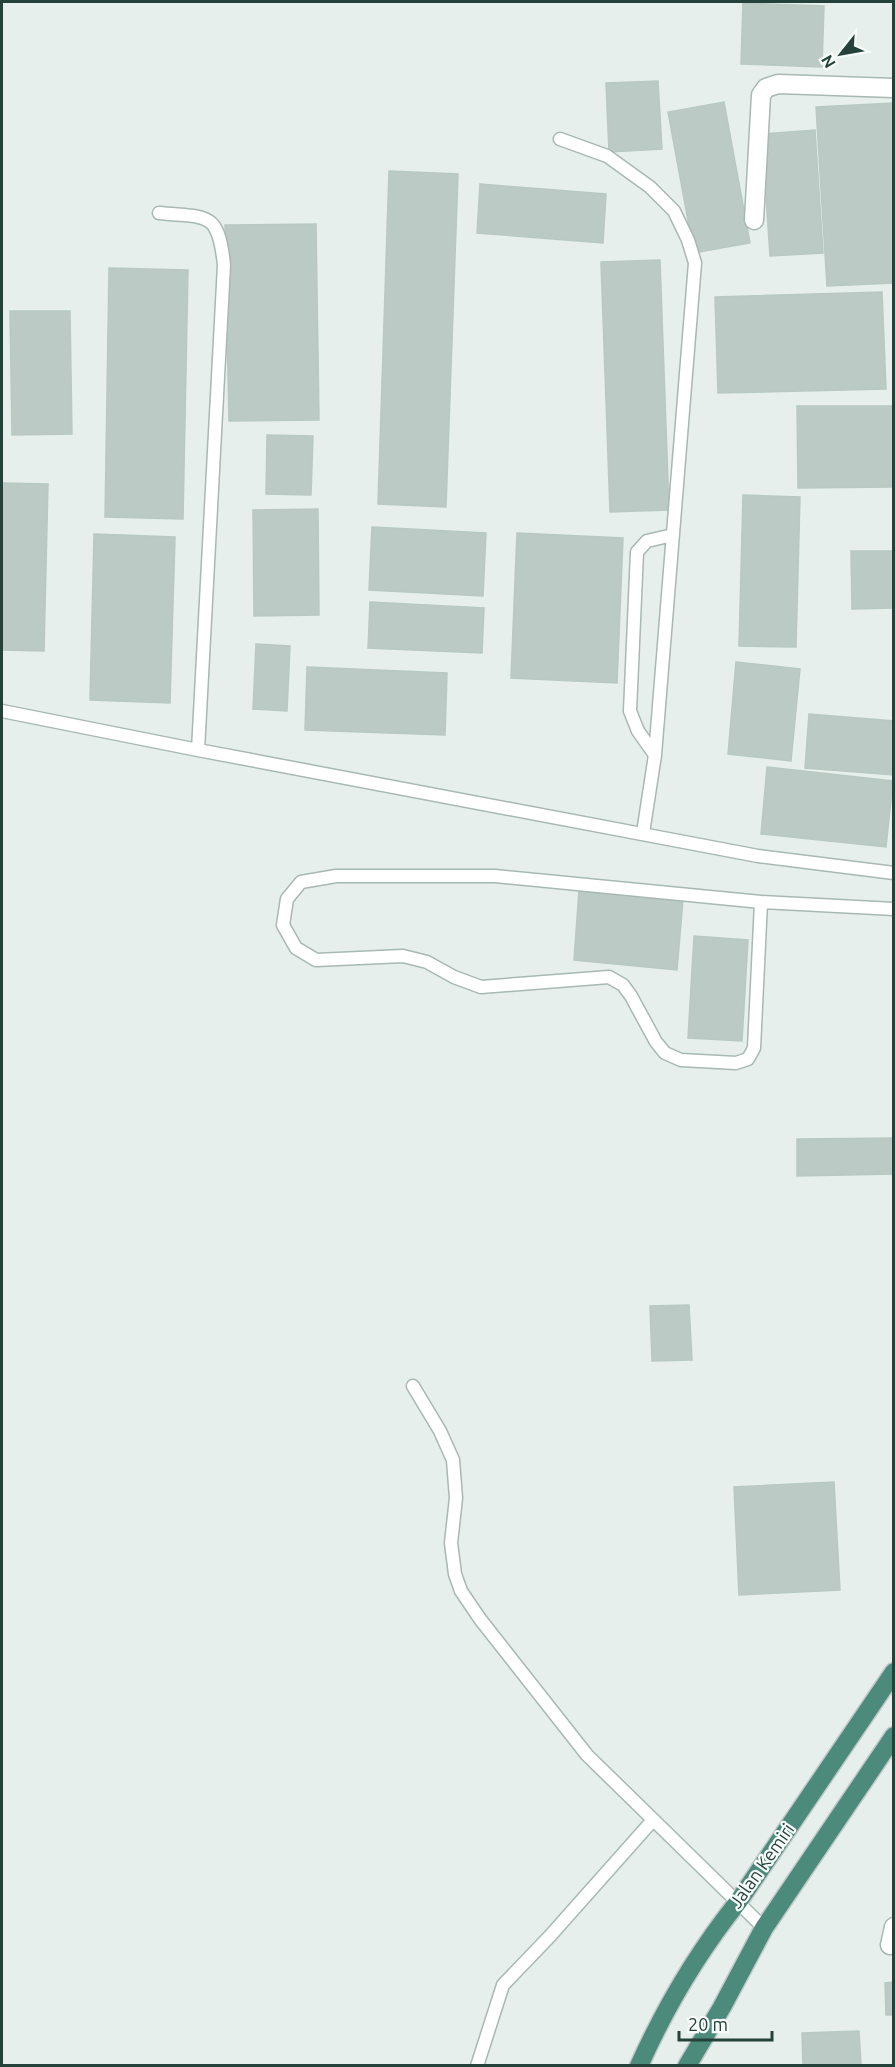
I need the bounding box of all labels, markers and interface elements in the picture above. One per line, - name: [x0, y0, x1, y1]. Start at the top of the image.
- north arrow: [811, 24, 871, 84]
- text: N: [817, 52, 839, 71]
- street label: Jalan Kemiri: [725, 1819, 798, 1911]
- scale bar: [679, 2004, 772, 2042]
- text: 20 m: [688, 2014, 728, 2034]

